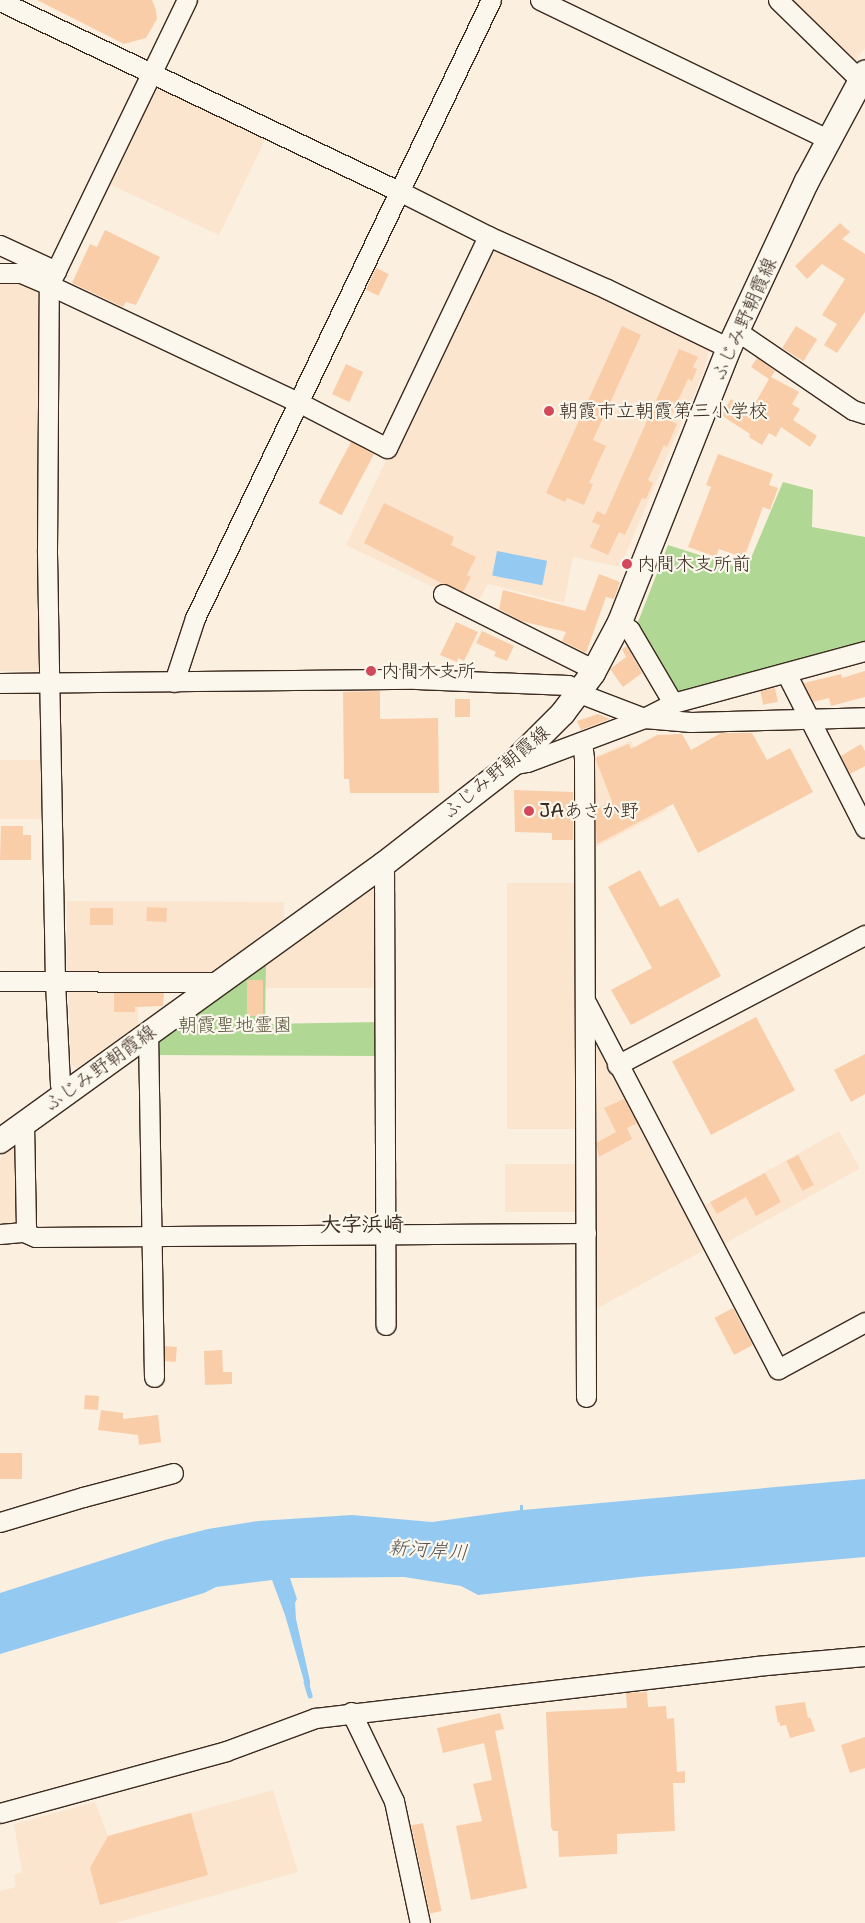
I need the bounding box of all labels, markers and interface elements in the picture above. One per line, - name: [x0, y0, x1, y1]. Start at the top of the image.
- street label: ふじみ野朝霞線: [707, 254, 781, 384]
- place label: 朝霞市立朝霞第三小学校: [559, 400, 768, 422]
- marker: 朝霞市立朝霞第三小学校: [543, 405, 555, 417]
- place label: 内間木支所前: [637, 553, 751, 575]
- marker: 内間木支所前: [621, 558, 633, 570]
- place label: 内間木支所: [381, 660, 476, 682]
- marker: 内間木支所: [365, 665, 377, 677]
- street label: ふじみ野朝霞線: [438, 721, 554, 823]
- place label: JAあさか野: [539, 800, 640, 822]
- marker: JAあさか野: [523, 805, 535, 817]
- park label: 朝霞聖地霊園: [178, 1014, 292, 1036]
- street label: ふじみ野朝霞線: [39, 1020, 161, 1116]
- district label: 大字浜崎: [320, 1211, 404, 1237]
- water label: 新河岸川: [387, 1535, 469, 1565]

